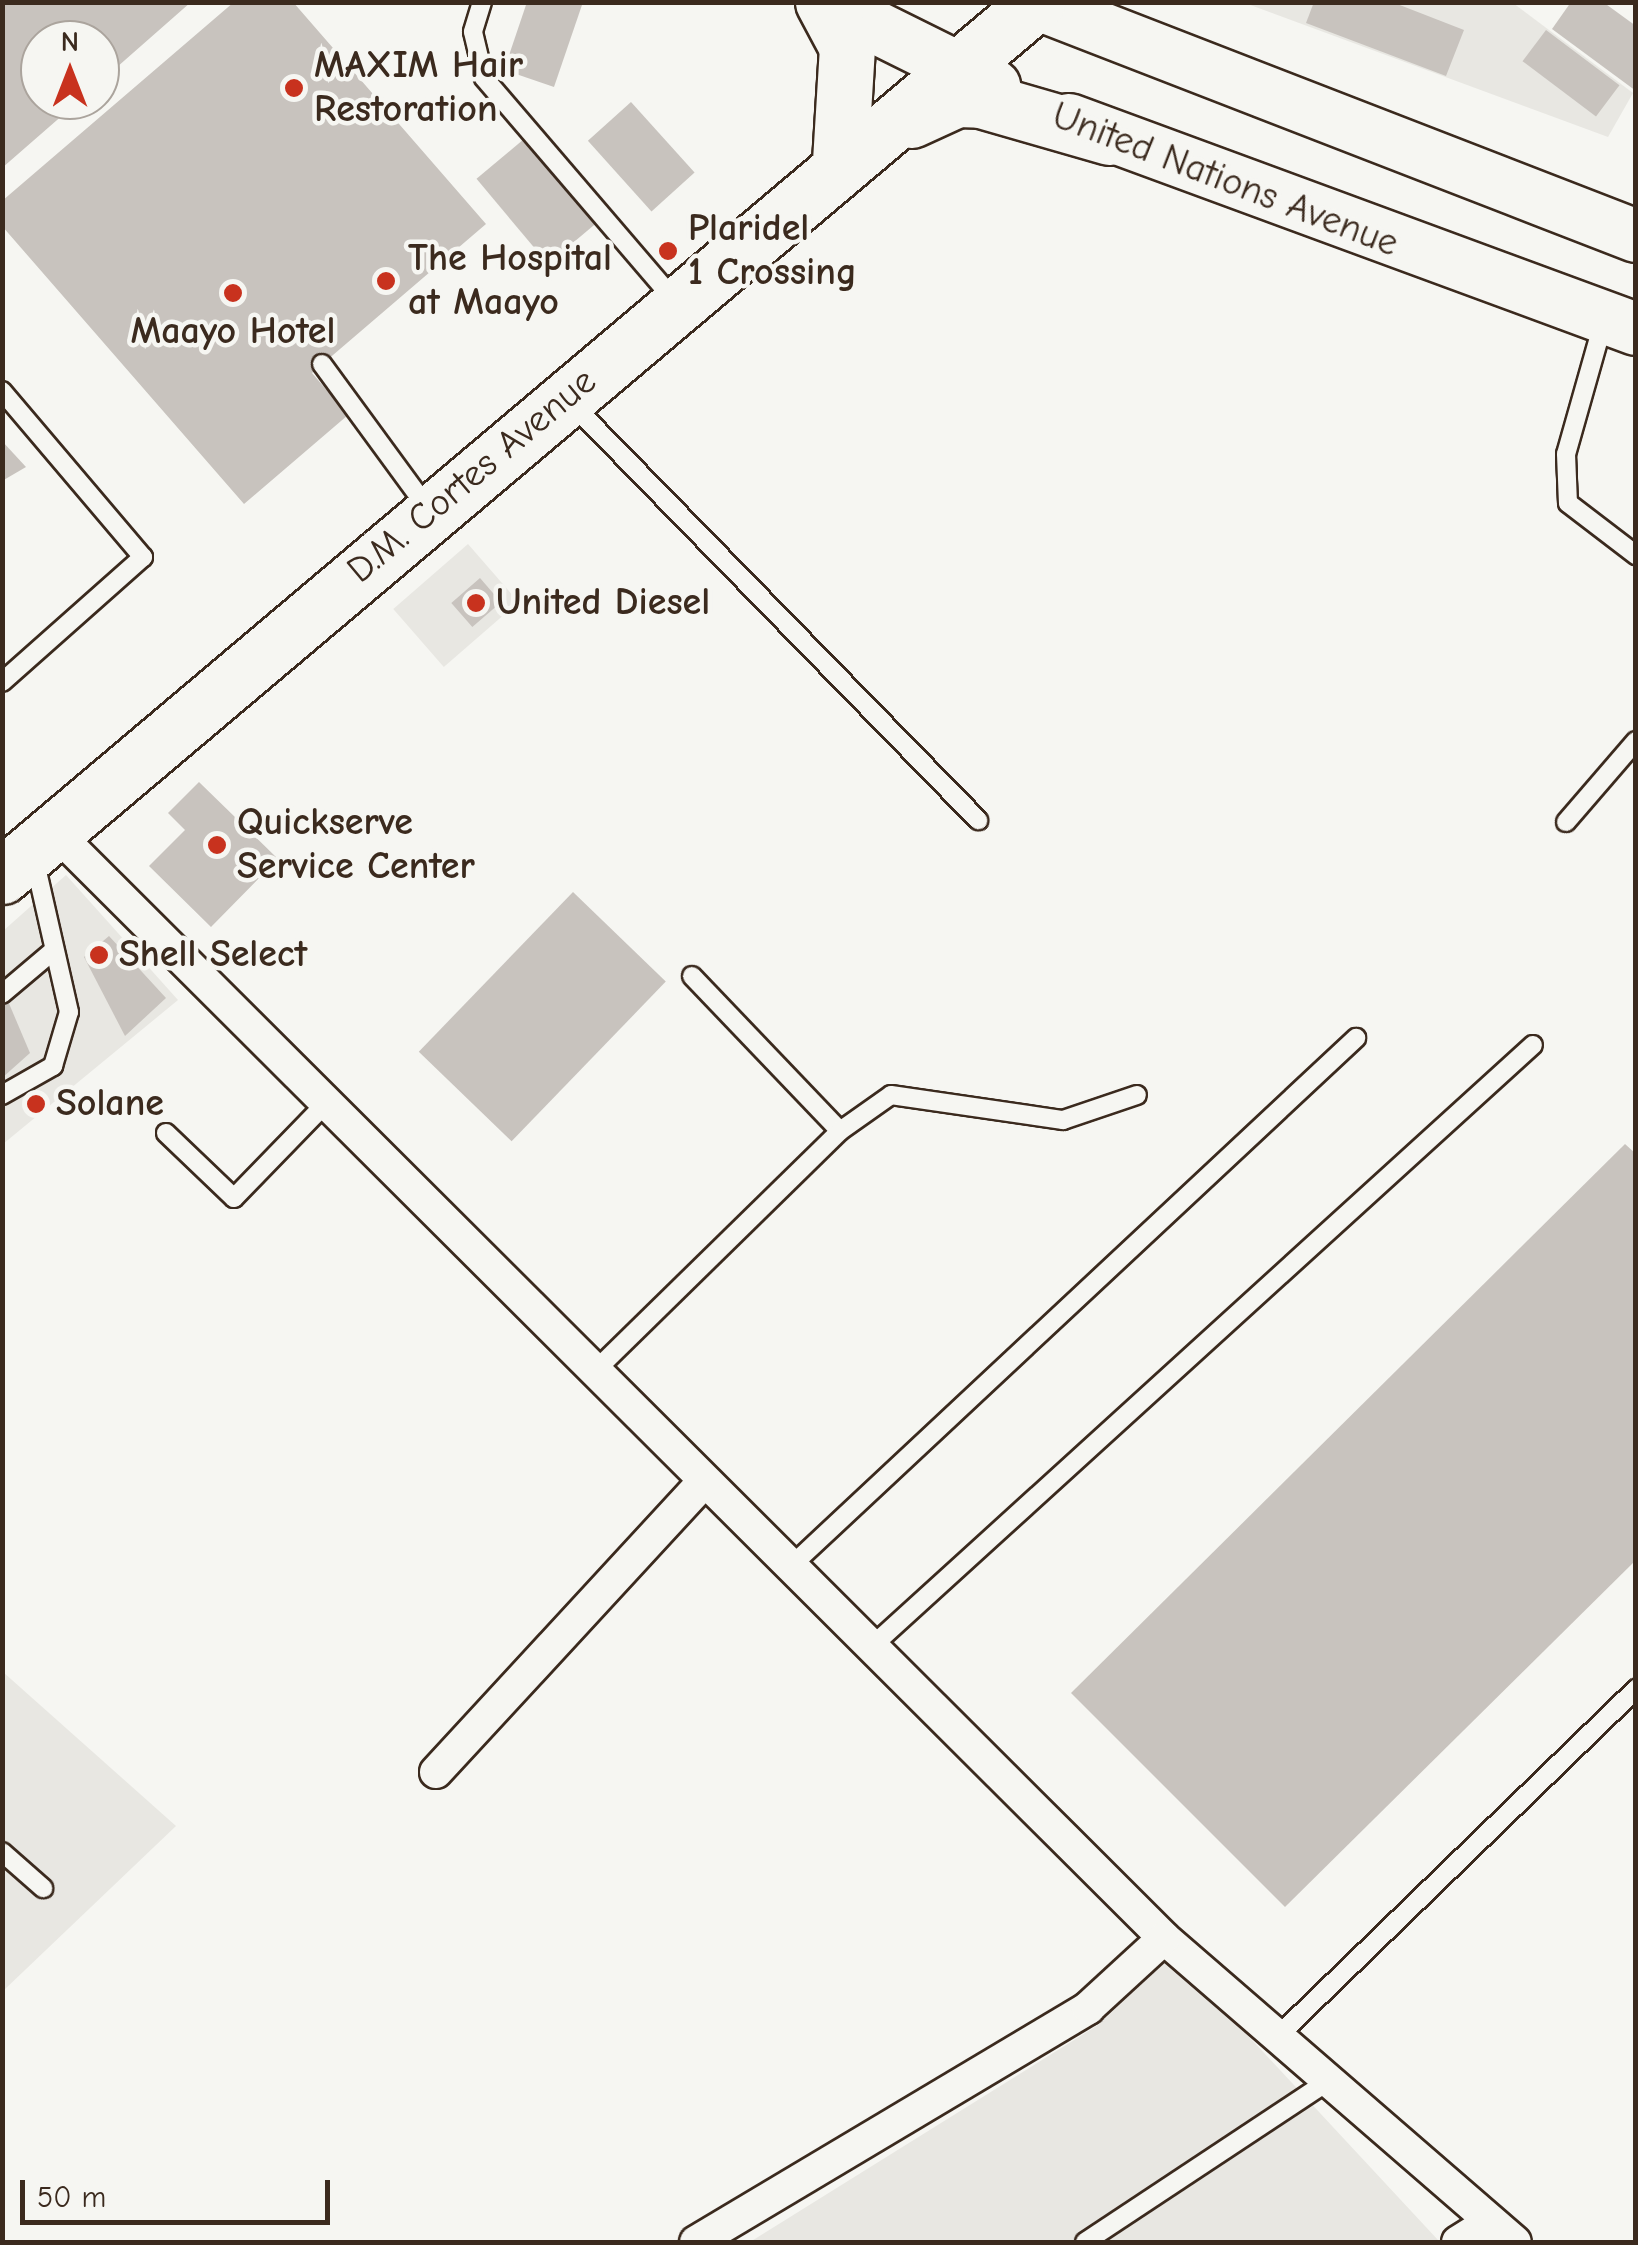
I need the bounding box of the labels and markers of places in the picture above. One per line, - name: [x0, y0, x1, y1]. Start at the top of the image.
- place label: MAXIM Hair Restoration: [314, 43, 523, 132]
- marker: MAXIM Hair Restoration: [283, 77, 305, 99]
- place label: Plaridel 1 Crossing: [688, 206, 857, 296]
- place label: The Hospital at Maayo: [408, 236, 612, 326]
- marker: Plaridel 1 Crossing: [657, 240, 679, 262]
- marker: The Hospital at Maayo: [373, 268, 399, 294]
- marker: Maayo Hotel: [222, 282, 244, 304]
- place label: Maayo Hotel: [131, 309, 335, 355]
- place label: United Diesel: [496, 580, 710, 626]
- marker: United Diesel: [465, 592, 487, 614]
- place label: Quickserve Service Center: [237, 800, 475, 889]
- marker: Quickserve Service Center: [206, 834, 228, 856]
- place label: Shell Select: [119, 932, 307, 978]
- marker: Shell Select: [88, 944, 110, 966]
- place label: Solane: [56, 1081, 164, 1127]
- marker: Solane: [25, 1093, 47, 1115]

